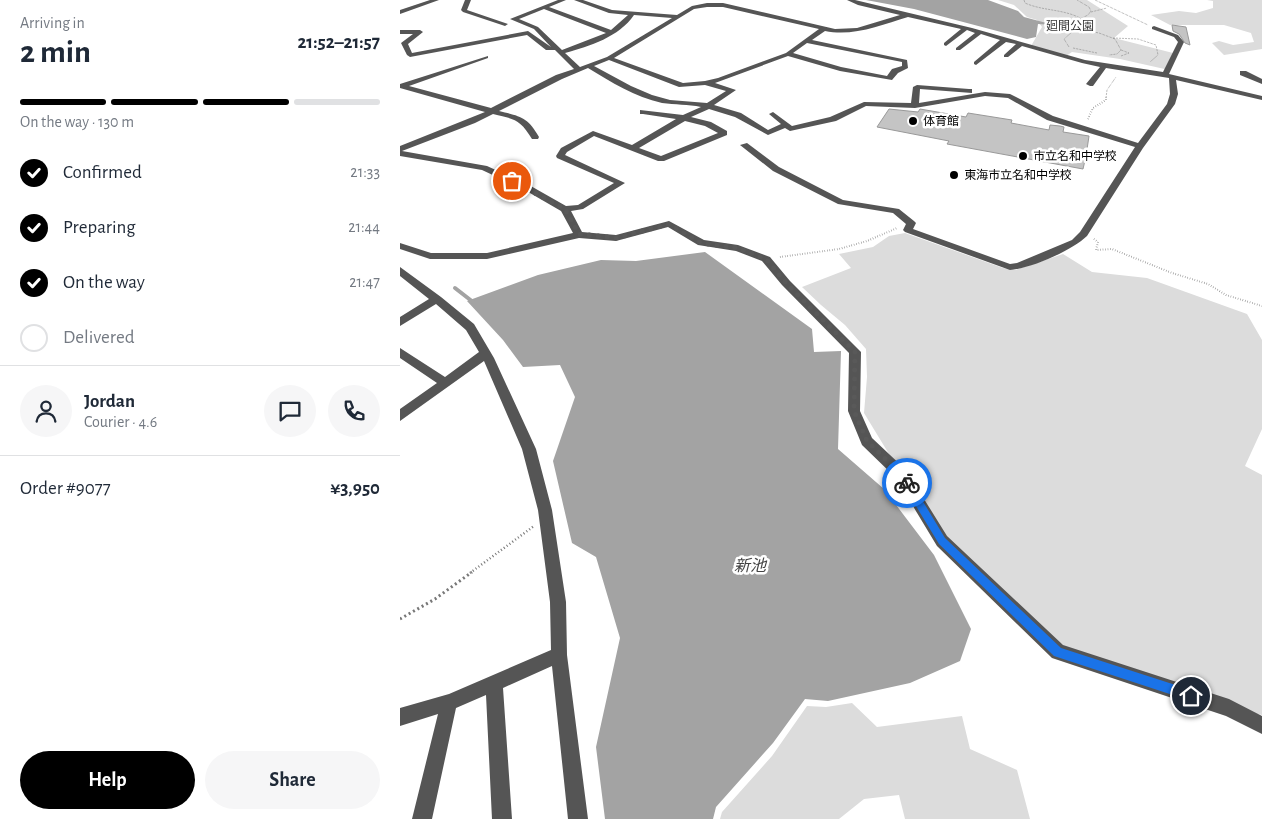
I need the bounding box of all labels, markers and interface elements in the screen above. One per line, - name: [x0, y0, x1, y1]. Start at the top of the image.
- text: Arriving in: [20, 15, 85, 31]
- park label: 廻間公園: [1046, 19, 1094, 32]
- text: 21:52–21:57: [297, 33, 380, 52]
- text: 2 min: [20, 36, 91, 68]
- text: On the way · 130 m: [20, 114, 134, 130]
- place label: 体育館: [923, 114, 959, 127]
- marker: 体育館: [907, 115, 919, 127]
- place label: 市立名和中学校: [1033, 149, 1117, 162]
- marker: 市立名和中学校: [1017, 150, 1029, 162]
- icon: check: [20, 159, 48, 187]
- pin: [491, 160, 533, 202]
- text: Confirmed: [63, 163, 142, 182]
- text: 21:33: [350, 164, 380, 180]
- icon: bag: [498, 167, 526, 195]
- place label: 東海市立名和中学校: [964, 168, 1072, 181]
- marker: 東海市立名和中学校: [948, 169, 960, 181]
- icon: check: [20, 214, 48, 242]
- text: Preparing: [63, 218, 136, 237]
- text: 21:44: [348, 219, 380, 235]
- icon: check: [20, 269, 48, 297]
- text: On the way: [63, 273, 145, 292]
- text: 21:47: [349, 274, 380, 290]
- text: Delivered: [63, 328, 135, 347]
- button: person: [20, 385, 72, 437]
- button: chat: [264, 385, 316, 437]
- button: phone: [328, 385, 380, 437]
- text: Jordan: [84, 392, 135, 411]
- text: Courier · 4.6: [84, 414, 157, 430]
- courier: [882, 458, 932, 508]
- icon: bike: [893, 469, 921, 497]
- text: Order #9077: [20, 479, 111, 498]
- text: ¥3,950: [330, 479, 380, 498]
- water label: 新池: [734, 557, 768, 574]
- pin: [1170, 675, 1212, 717]
- icon: home: [1177, 682, 1205, 710]
- button: Help: [20, 751, 195, 809]
- button: Share: [205, 751, 380, 809]

